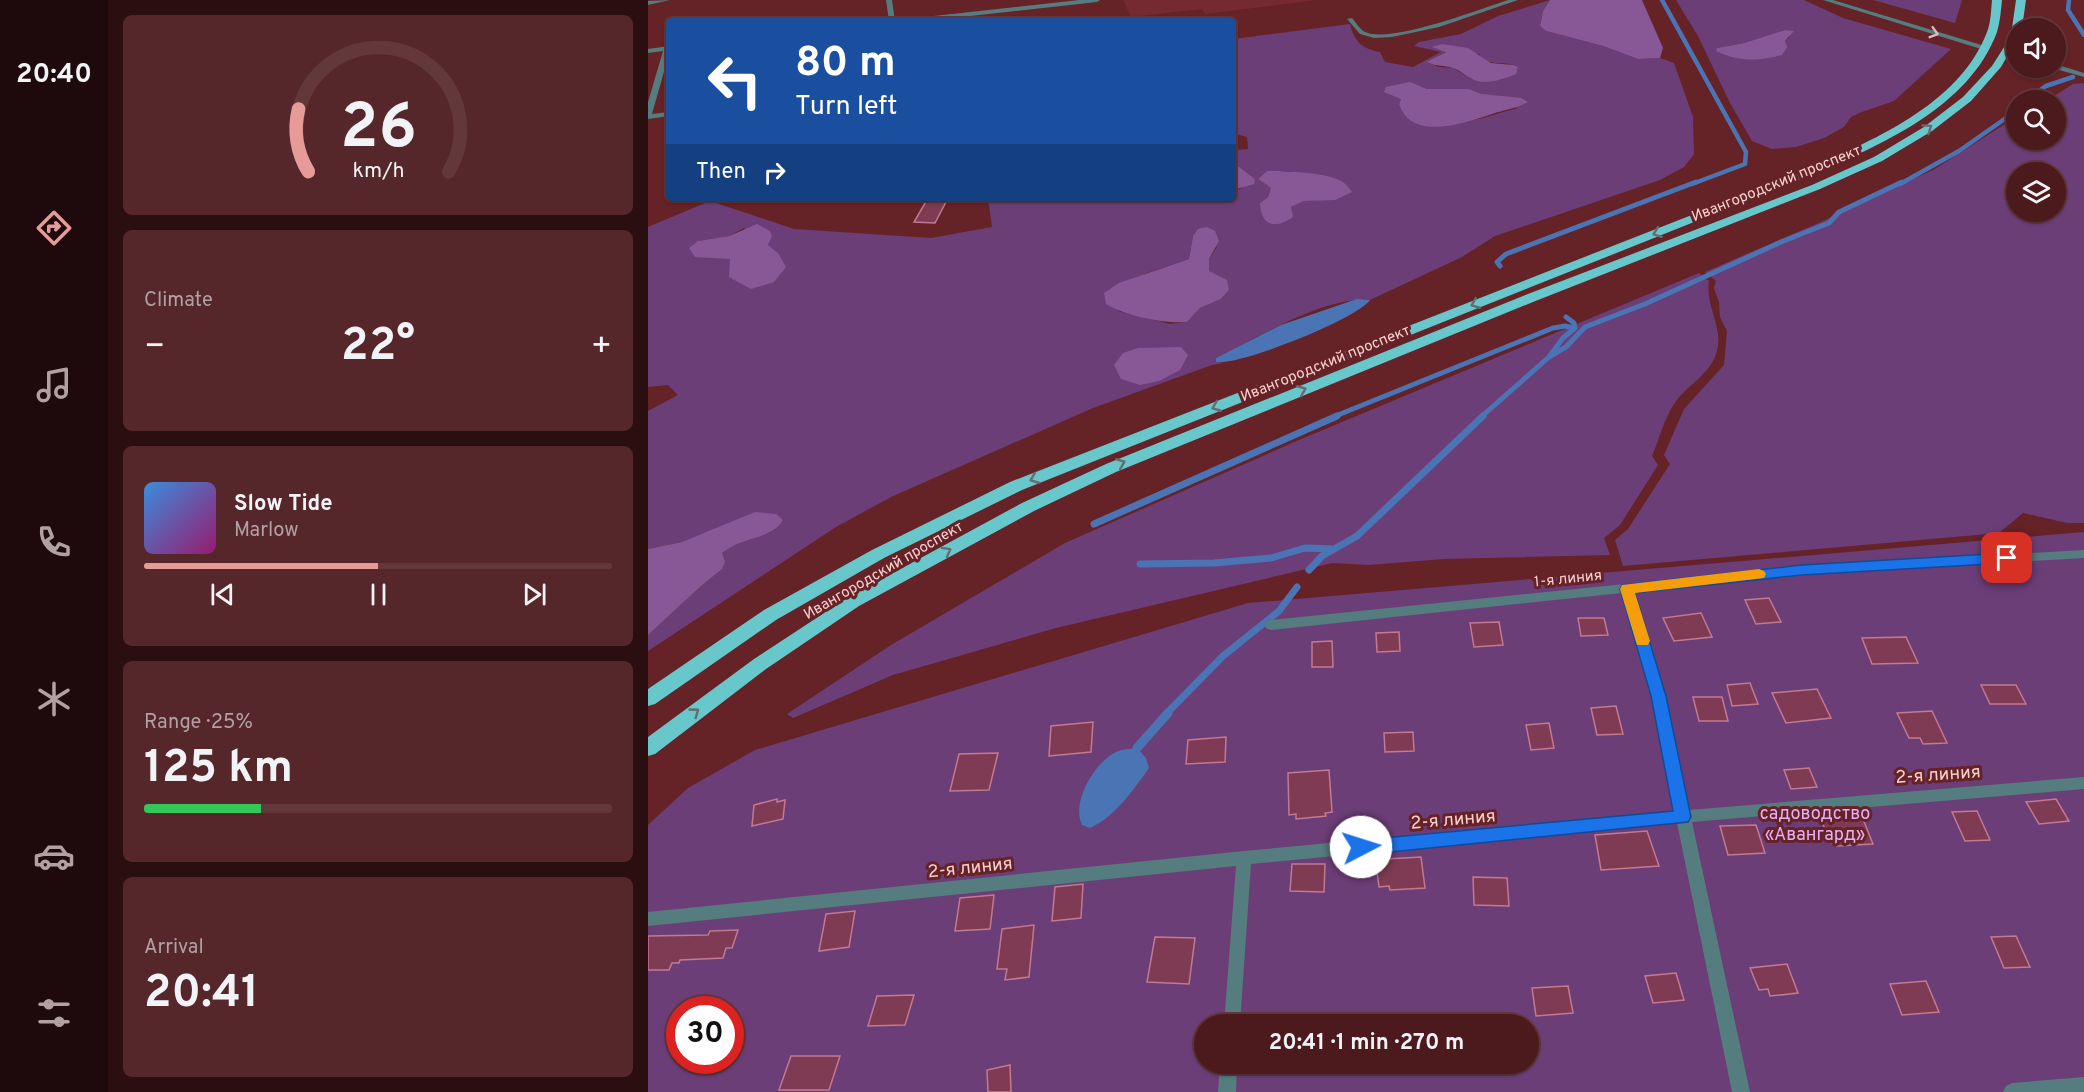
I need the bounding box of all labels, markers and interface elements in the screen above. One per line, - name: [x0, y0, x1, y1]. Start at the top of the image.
- map controls: [2006, 18, 2066, 222]
- button: sound: [2006, 18, 2066, 78]
- one-way arrow: [1928, 26, 1939, 38]
- text: 80 m: [795, 38, 896, 91]
- icon: left: [696, 42, 774, 120]
- text: 20:40: [16, 58, 92, 92]
- text: Turn left: [795, 90, 897, 124]
- button: search: [2006, 90, 2066, 150]
- text: 26: [340, 91, 416, 170]
- one-way arrow: [1922, 124, 1932, 136]
- street label: Ивангородский проспект: [1689, 142, 1864, 227]
- icon: right: [758, 156, 791, 189]
- text: km/h: [352, 159, 404, 186]
- text: Then: [696, 159, 746, 186]
- button: layers: [2006, 162, 2066, 222]
- icon: directions: [33, 207, 75, 249]
- one-way arrow: [1652, 225, 1662, 238]
- text: Climate: [144, 288, 213, 314]
- one-way arrow: [1470, 297, 1481, 309]
- text: 22°: [341, 319, 415, 376]
- street label: Ивангородский проспект: [1238, 322, 1413, 407]
- text: −: [144, 327, 165, 369]
- text: +: [591, 327, 612, 369]
- icon: music: [33, 364, 75, 406]
- one-way arrow: [1295, 385, 1306, 397]
- one-way arrow: [1211, 399, 1221, 412]
- one-way arrow: [1115, 458, 1126, 470]
- one-way arrow: [1030, 472, 1041, 484]
- text: Slow Tide: [234, 491, 333, 518]
- text: Marlow: [234, 518, 298, 544]
- street label: Ивангородский проспект: [801, 518, 967, 625]
- icon: phone: [33, 521, 75, 563]
- pin: [1981, 532, 2032, 583]
- icon: arrive: [1990, 541, 2023, 574]
- one-way arrow: [941, 547, 951, 558]
- street label: 1-я линия: [1533, 566, 1603, 593]
- icon: previous: [206, 578, 239, 611]
- icon: pause: [362, 578, 395, 611]
- icon: next: [518, 578, 551, 611]
- icon: climate: [33, 678, 75, 720]
- one-way arrow: [688, 708, 699, 719]
- text: Range · 25%: [144, 710, 253, 736]
- text: 125 km: [144, 741, 293, 798]
- street label: 2-я линия: [1895, 761, 1981, 790]
- park label: садоводство «Авангард»: [1760, 803, 1870, 847]
- street label: 2-я линия: [1410, 805, 1497, 836]
- position arrow: [1329, 815, 1393, 879]
- icon: car: [33, 835, 75, 877]
- street label: 2-я линия: [927, 853, 1014, 884]
- text: Arrival: [144, 935, 204, 961]
- text: 20:41: [144, 966, 259, 1023]
- icon: filters: [33, 992, 75, 1034]
- speed limit sign: 30: [666, 996, 744, 1074]
- text: 20:41 · 1 min · 270 m: [1269, 1030, 1464, 1057]

